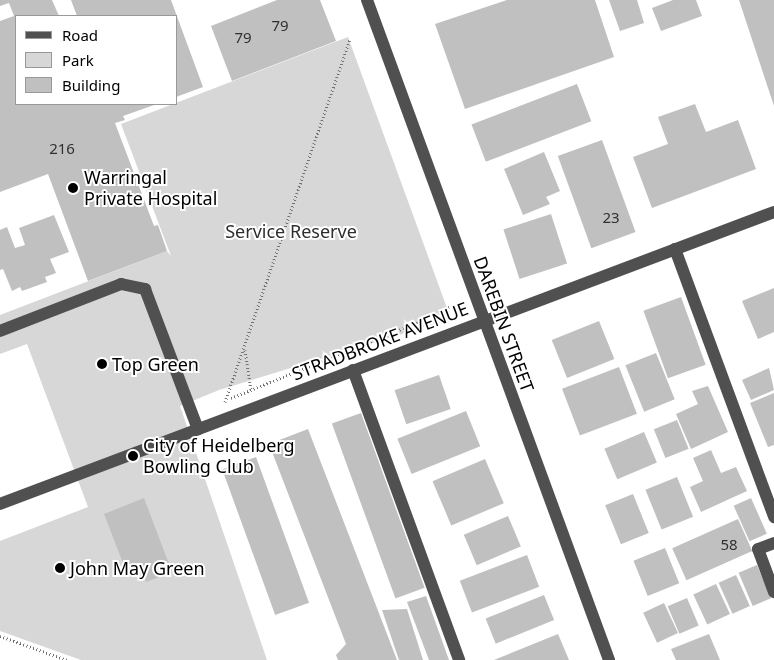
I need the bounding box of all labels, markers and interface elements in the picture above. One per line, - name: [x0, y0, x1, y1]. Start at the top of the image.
- legend: [15, 15, 178, 105]
- house number: 79: [271, 17, 289, 35]
- text: Road: [62, 25, 98, 45]
- house number: 79: [234, 29, 252, 47]
- text: Park: [62, 50, 94, 70]
- text: Building: [62, 75, 120, 95]
- house number: 216: [49, 140, 75, 158]
- place label: Warringal Private Hospital: [84, 167, 217, 210]
- marker: Warringal Private Hospital: [66, 181, 80, 195]
- house number: 23: [602, 209, 620, 227]
- park label: Service Reserve: [225, 220, 357, 242]
- street label: DAREBIN STREET: [469, 253, 539, 395]
- street label: STRADBROKE AVENUE: [289, 297, 471, 385]
- place label: Top Green: [112, 353, 199, 375]
- marker: Top Green: [96, 358, 108, 370]
- place label: City of Heidelberg Bowling Club: [143, 435, 295, 478]
- marker: City of Heidelberg Bowling Club: [127, 450, 139, 462]
- house number: 58: [720, 536, 738, 554]
- place label: John May Green: [70, 557, 205, 579]
- marker: John May Green: [54, 562, 66, 574]

